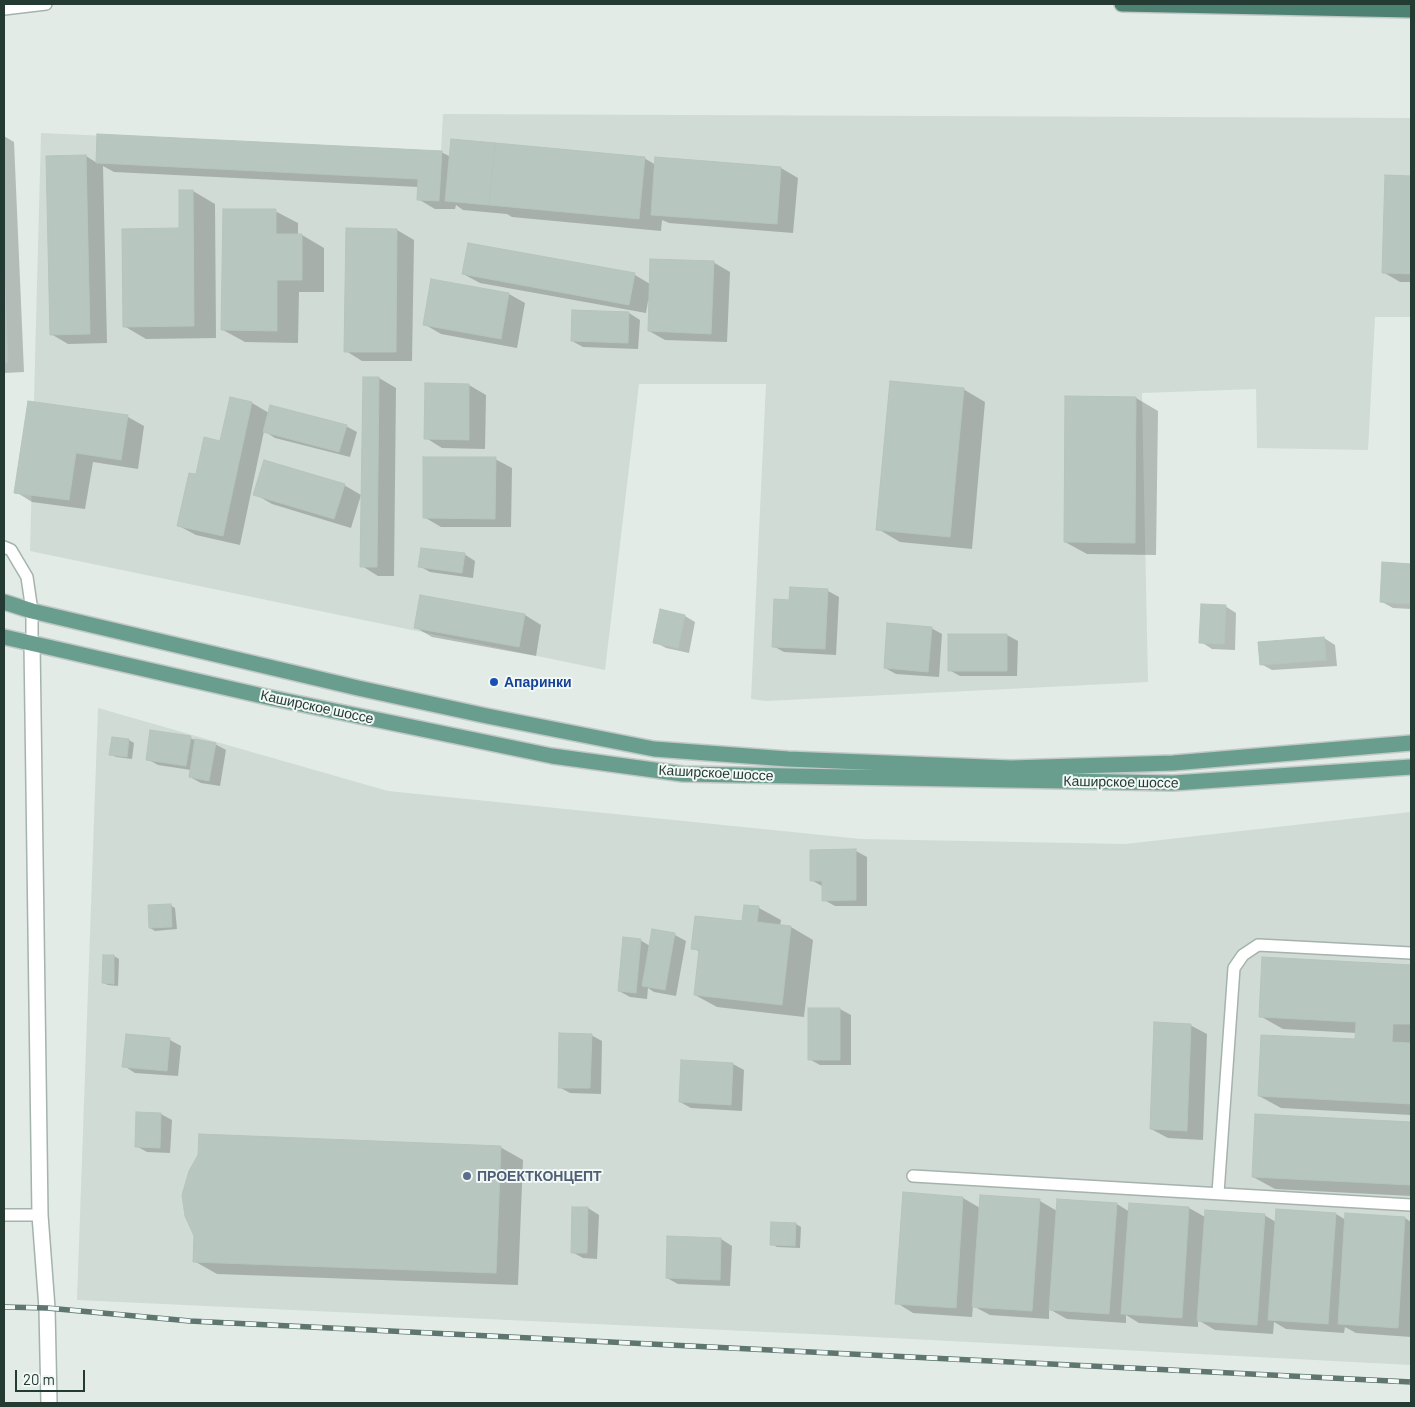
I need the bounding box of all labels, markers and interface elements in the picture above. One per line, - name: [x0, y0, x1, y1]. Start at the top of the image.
- place label: Апаринки: [504, 674, 572, 690]
- marker: Апаринки: [488, 676, 500, 688]
- street label: Каширское шоссе: [259, 687, 375, 727]
- street label: Каширское шоссе: [658, 762, 774, 784]
- street label: Каширское шоссе: [1063, 773, 1179, 791]
- place label: ПРОЕКТКОНЦЕПТ: [477, 1168, 602, 1184]
- marker: ПРОЕКТКОНЦЕПТ: [461, 1170, 473, 1182]
- scale bar: [18, 1360, 88, 1392]
- text: 20 m: [23, 1370, 55, 1388]

